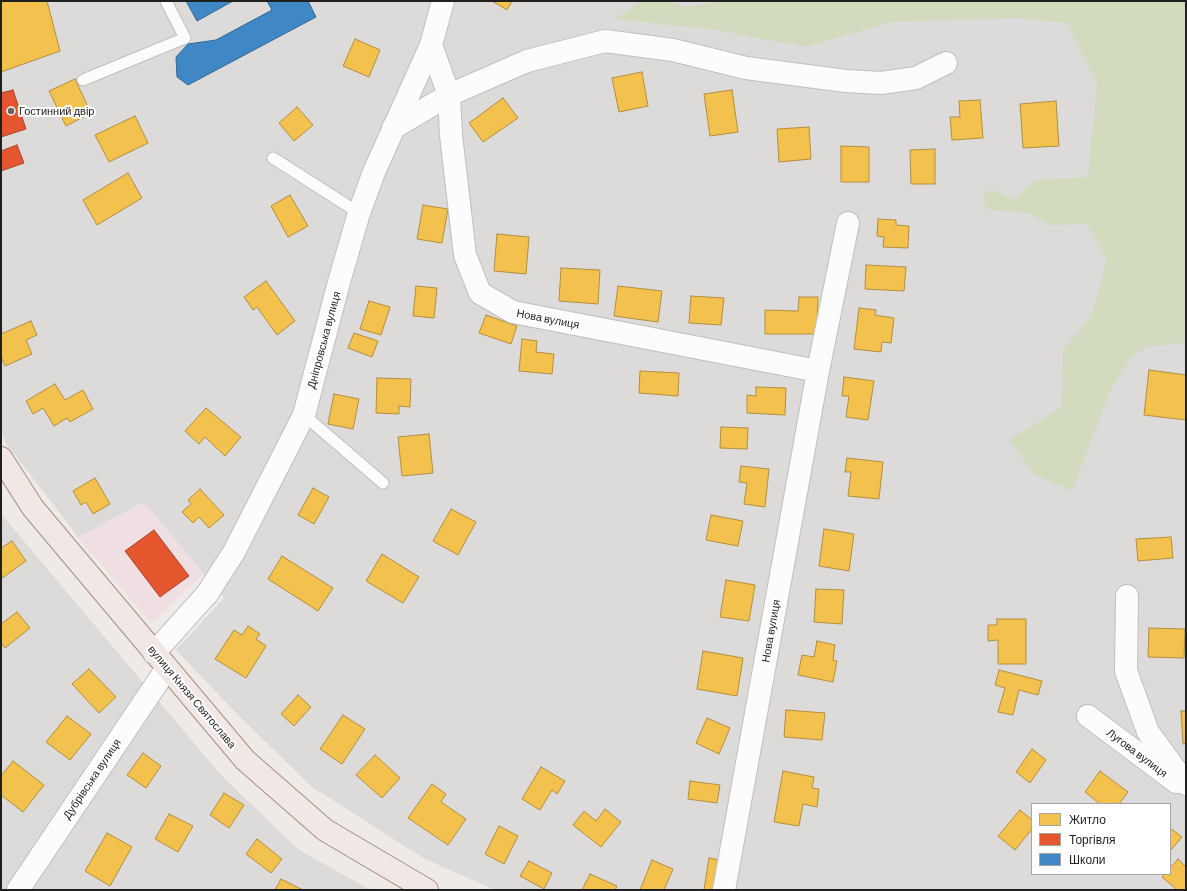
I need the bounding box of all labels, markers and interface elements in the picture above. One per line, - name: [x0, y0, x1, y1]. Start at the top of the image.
- place label: Гостинний двір: [19, 104, 94, 118]
- marker: Гостинний двір: [6, 106, 16, 116]
- street label: Дніпровська вулиця: [305, 290, 343, 390]
- street label: Нова вулиця: [515, 306, 581, 332]
- street label: Нова вулиця: [759, 598, 783, 664]
- street label: вулиця Князя Святослава: [145, 643, 239, 751]
- street label: Лугова вулиця: [1104, 726, 1170, 780]
- street label: Дубрівська вулиця: [60, 736, 124, 822]
- legend: [1031, 803, 1171, 875]
- text: Житло: [1069, 812, 1106, 826]
- text: Торгівля: [1069, 832, 1115, 846]
- text: Школи: [1069, 852, 1106, 866]

